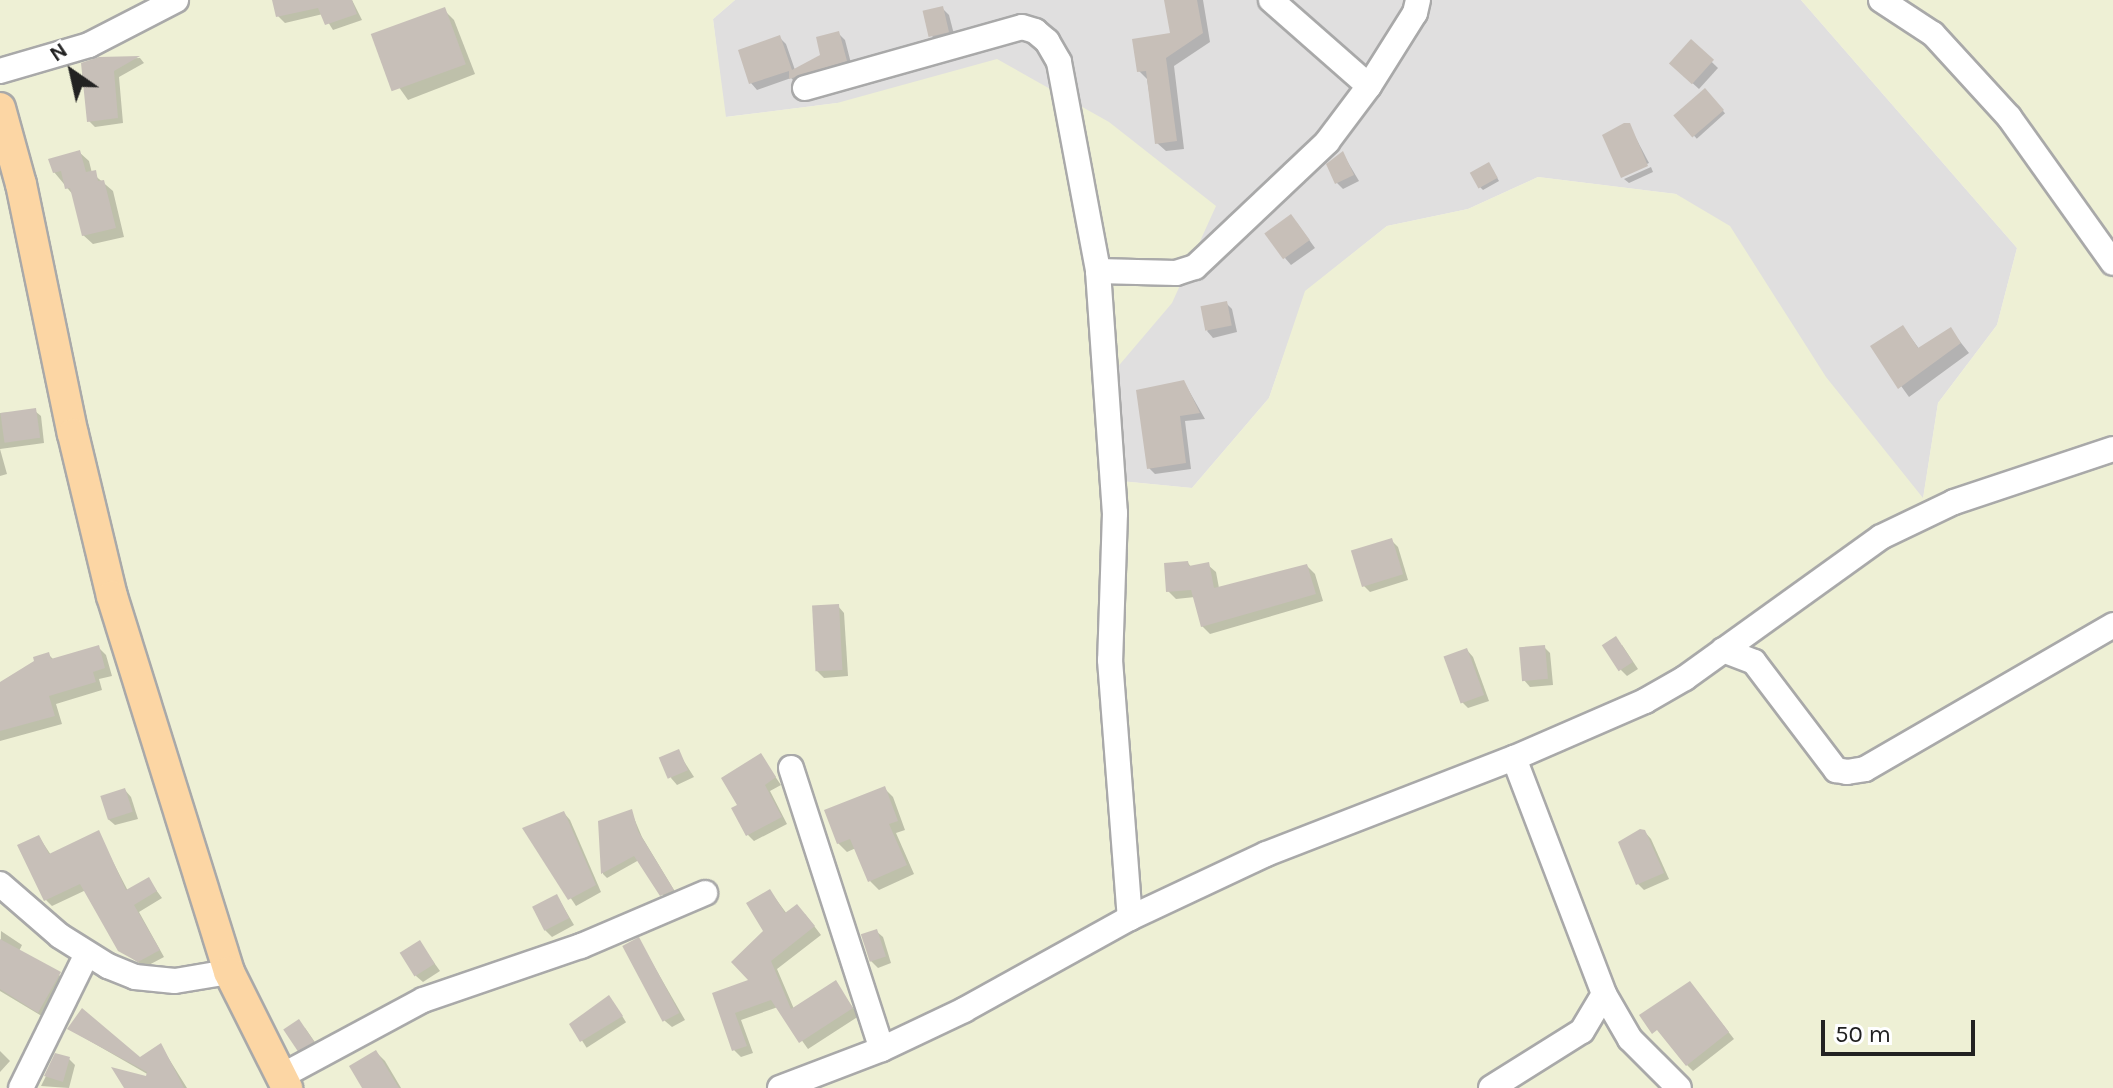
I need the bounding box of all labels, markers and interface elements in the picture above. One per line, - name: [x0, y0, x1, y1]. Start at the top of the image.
- north arrow: [32, 32, 112, 112]
- text: N: [45, 37, 72, 67]
- scale bar: [1825, 1004, 1979, 1054]
- text: 50 m: [1835, 1020, 1891, 1048]

